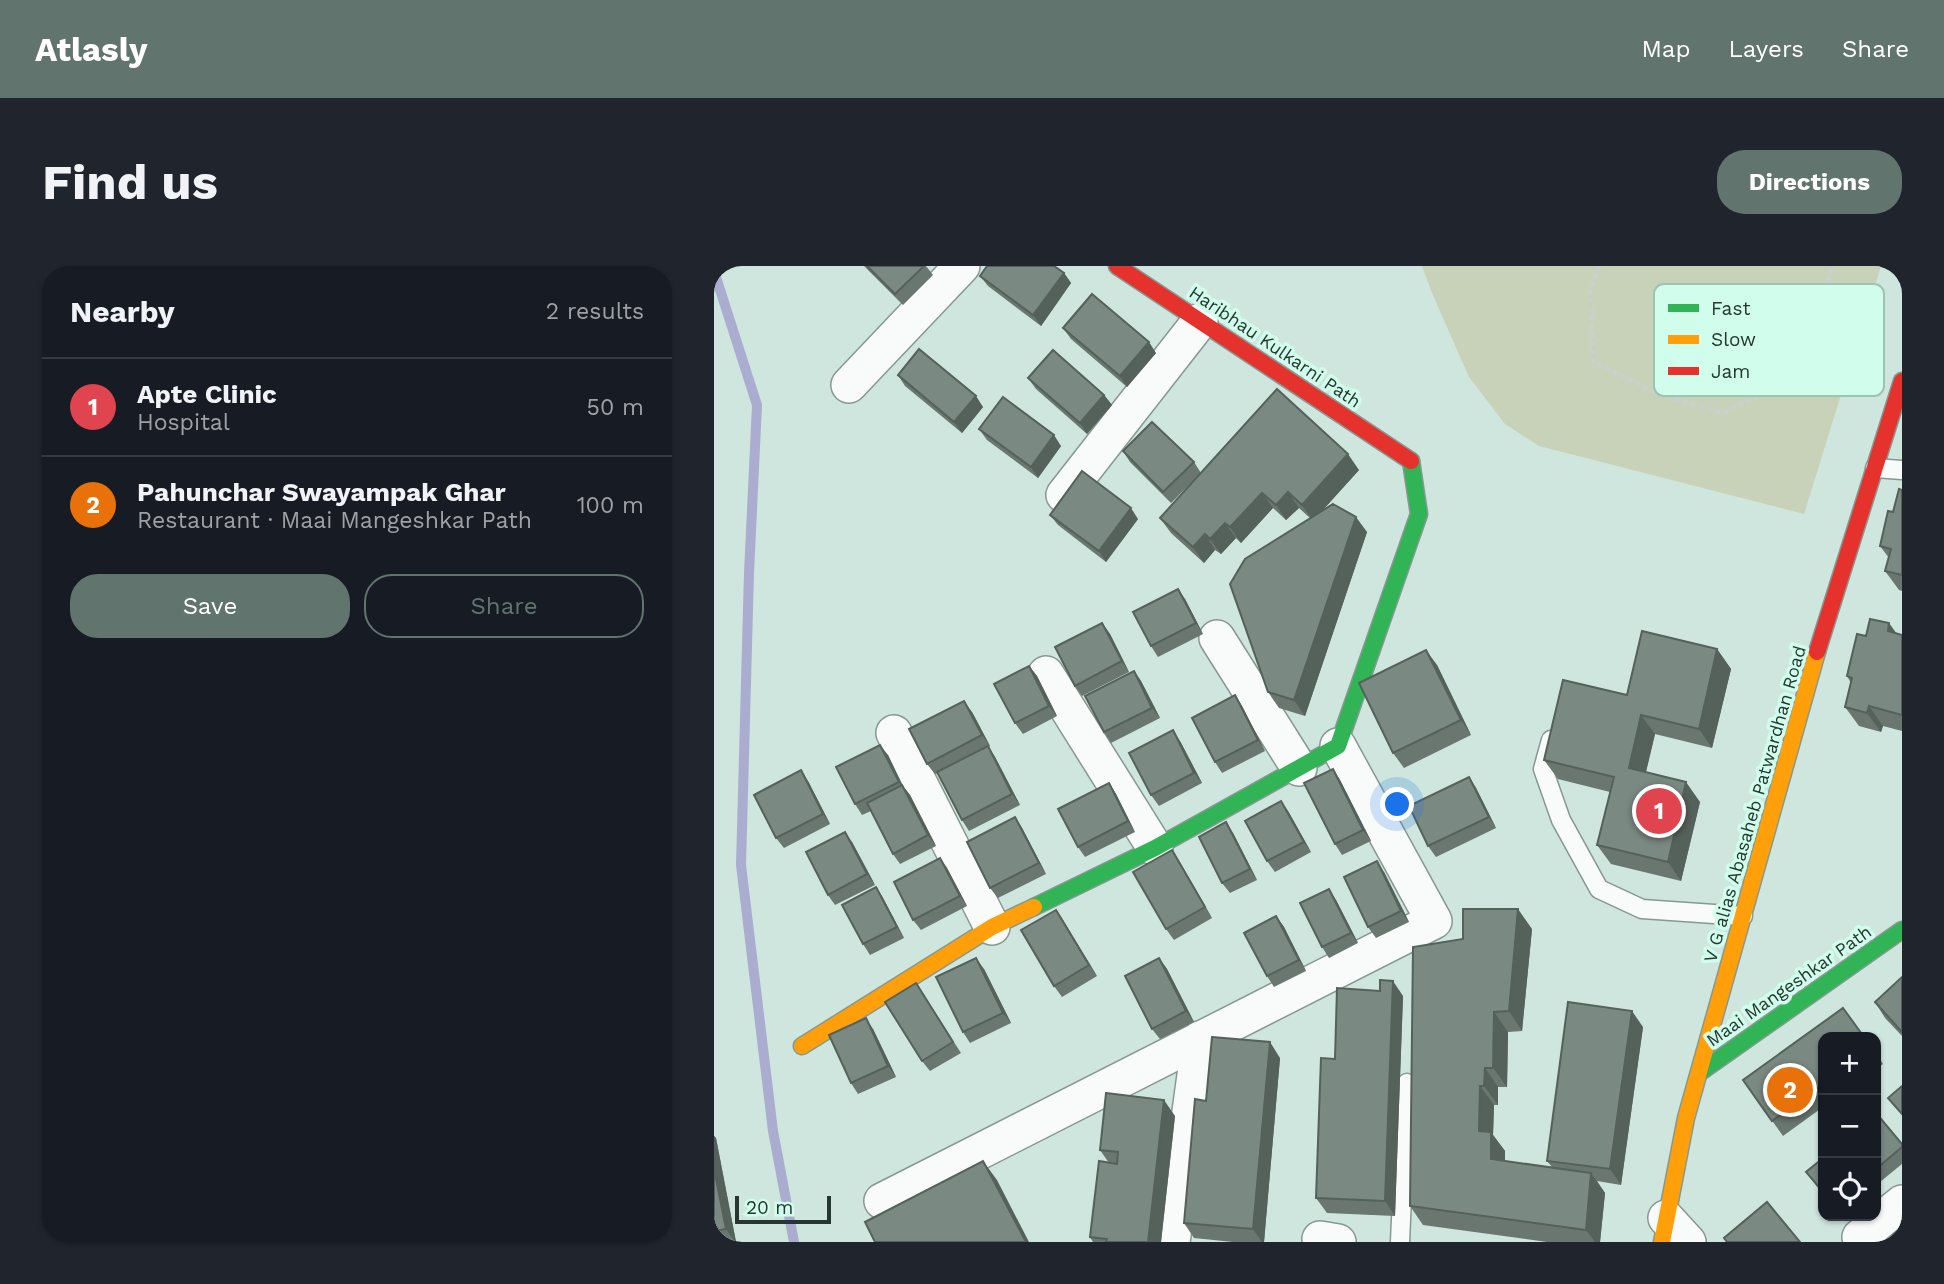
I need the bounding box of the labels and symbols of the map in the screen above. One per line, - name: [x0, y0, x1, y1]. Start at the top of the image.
- street label: Haribhau Kulkarni Path: [1186, 281, 1365, 412]
- legend: [1654, 284, 1884, 396]
- text: Fast: [1711, 297, 1750, 320]
- text: Slow: [1711, 328, 1756, 351]
- text: Jam: [1711, 360, 1750, 383]
- street label: V G alias Abasaheb Patwardhan Road: [1699, 643, 1810, 965]
- pin: 1: [1636, 785, 1682, 837]
- your location: [1380, 787, 1414, 821]
- street label: Maai Mangeshkar Path: [1702, 921, 1875, 1051]
- pin: 2: [1767, 1064, 1813, 1116]
- scale bar: [735, 1193, 831, 1225]

